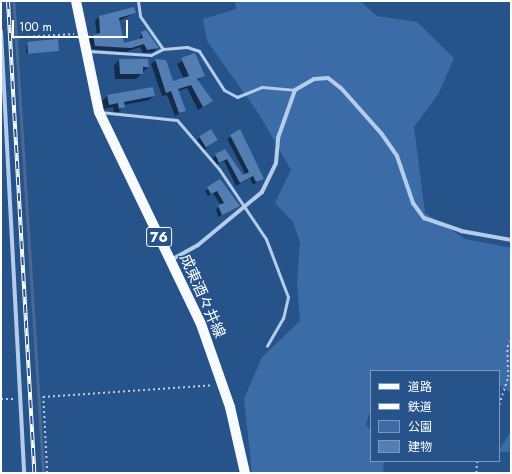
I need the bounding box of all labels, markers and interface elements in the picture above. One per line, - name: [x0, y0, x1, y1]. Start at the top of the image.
- scale bar: [14, 12, 130, 38]
- text: 100 m: [19, 18, 52, 36]
- road number: 76: [146, 225, 172, 249]
- street label: 成東酒々井線: [175, 251, 229, 341]
- legend: [370, 370, 500, 462]
- text: 道路: [408, 378, 432, 396]
- text: 鉄道: [408, 398, 432, 416]
- text: 公園: [408, 418, 432, 436]
- text: 建物: [408, 438, 432, 456]

